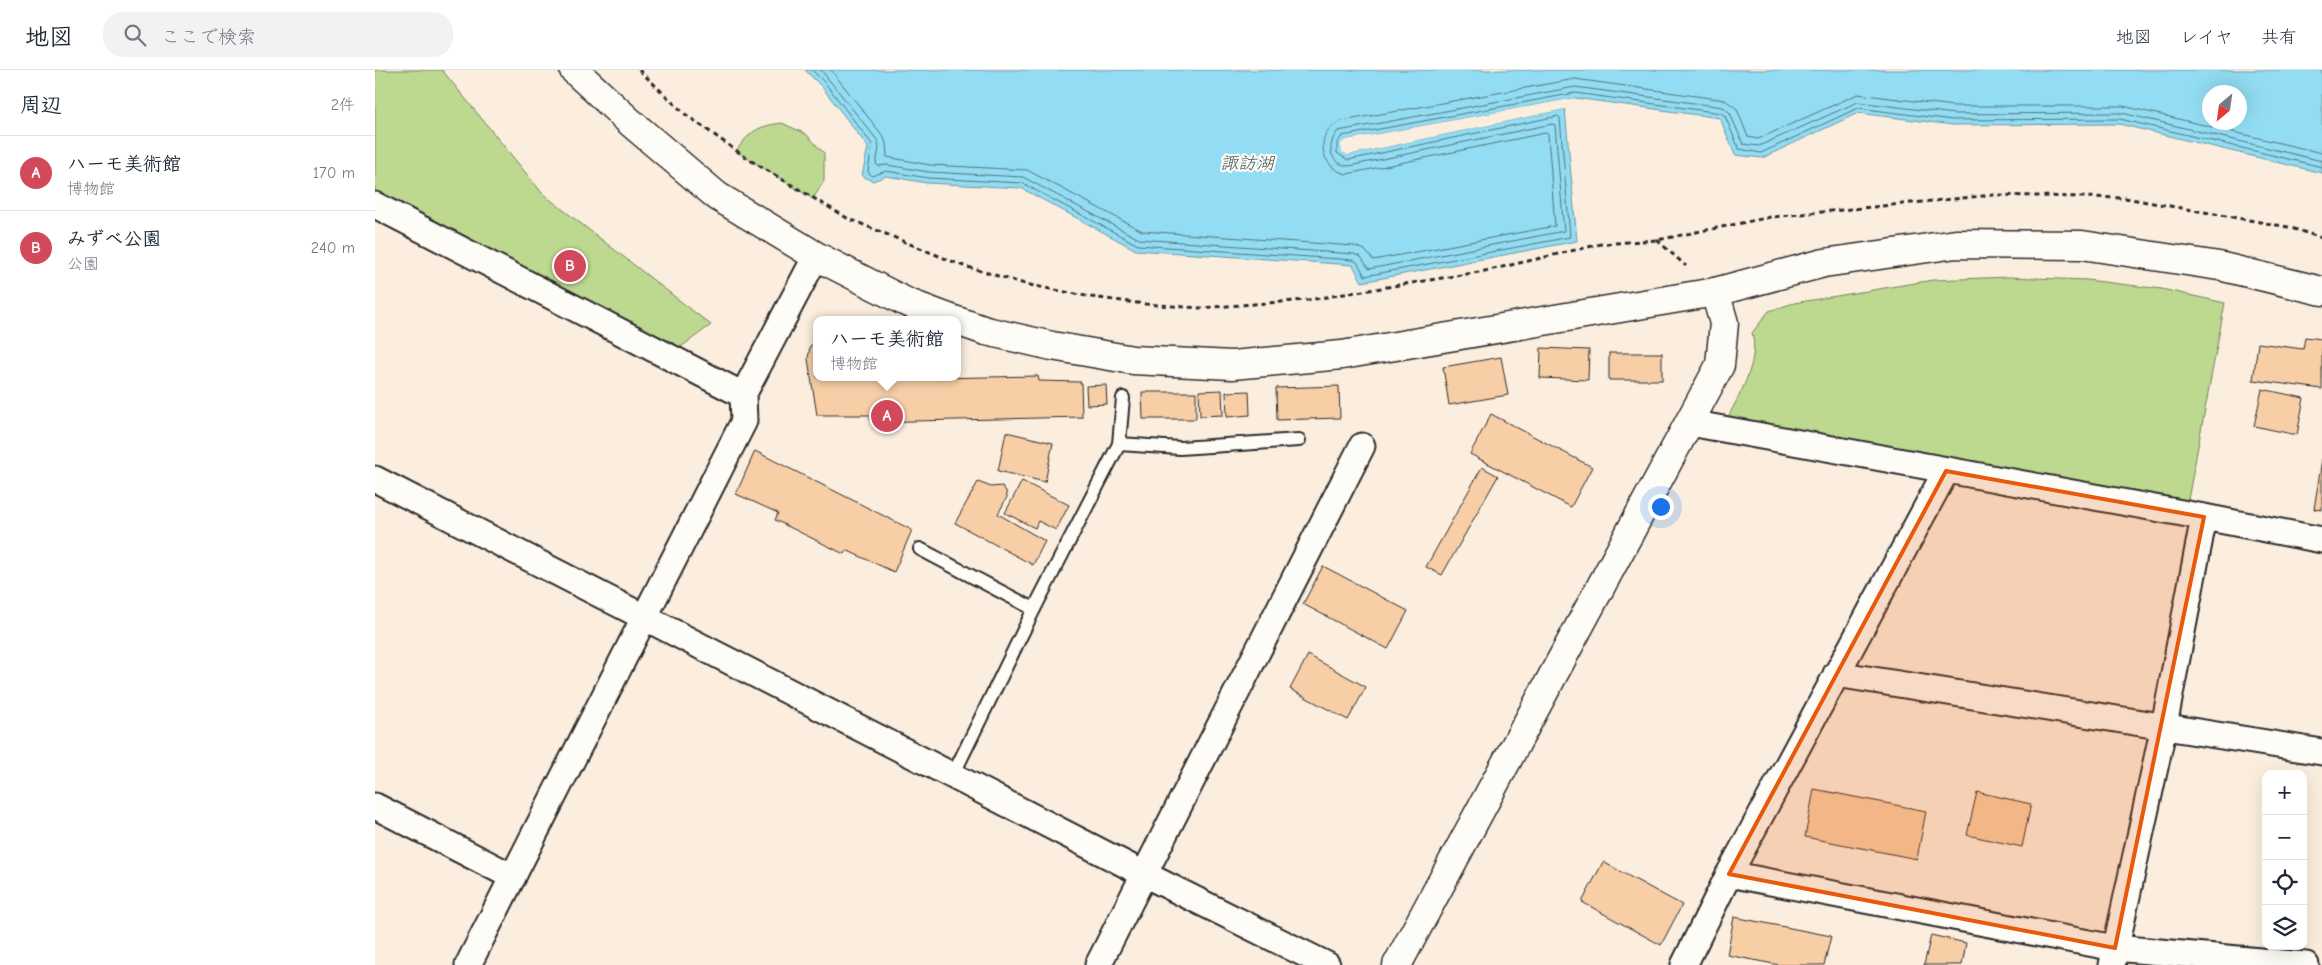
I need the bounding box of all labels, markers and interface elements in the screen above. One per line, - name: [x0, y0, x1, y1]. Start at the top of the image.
- search box: [103, 12, 453, 57]
- icon: search: [121, 21, 149, 49]
- text: 地図: [25, 23, 73, 51]
- text: ここで検索: [161, 26, 256, 48]
- text: 地図: [2116, 27, 2152, 48]
- text: レイヤ: [2180, 27, 2233, 48]
- text: 共有: [2261, 27, 2297, 48]
- north arrow: [2202, 85, 2247, 130]
- text: 周辺: [20, 93, 62, 117]
- text: 2件: [331, 96, 355, 114]
- text: ハーモ美術館: [67, 153, 181, 175]
- water label: 諏訪湖: [1220, 153, 1276, 174]
- text: A: [32, 164, 40, 182]
- text: 170 m: [313, 164, 355, 182]
- text: 博物館: [67, 180, 115, 198]
- text: みずべ公園: [67, 228, 161, 250]
- text: B: [31, 239, 41, 257]
- text: 240 m: [311, 239, 355, 257]
- pin: B: [554, 247, 586, 285]
- text: 公園: [67, 255, 99, 273]
- popup: [813, 316, 961, 381]
- text: ハーモ美術館: [830, 328, 944, 350]
- text: 博物館: [830, 355, 878, 373]
- pin: A: [871, 397, 903, 435]
- your location: [1648, 494, 1674, 520]
- map controls: [2262, 770, 2307, 950]
- button: +: [2262, 770, 2307, 815]
- button: −: [2262, 815, 2307, 860]
- button: locate: [2262, 860, 2307, 905]
- button: layers: [2262, 905, 2307, 950]

